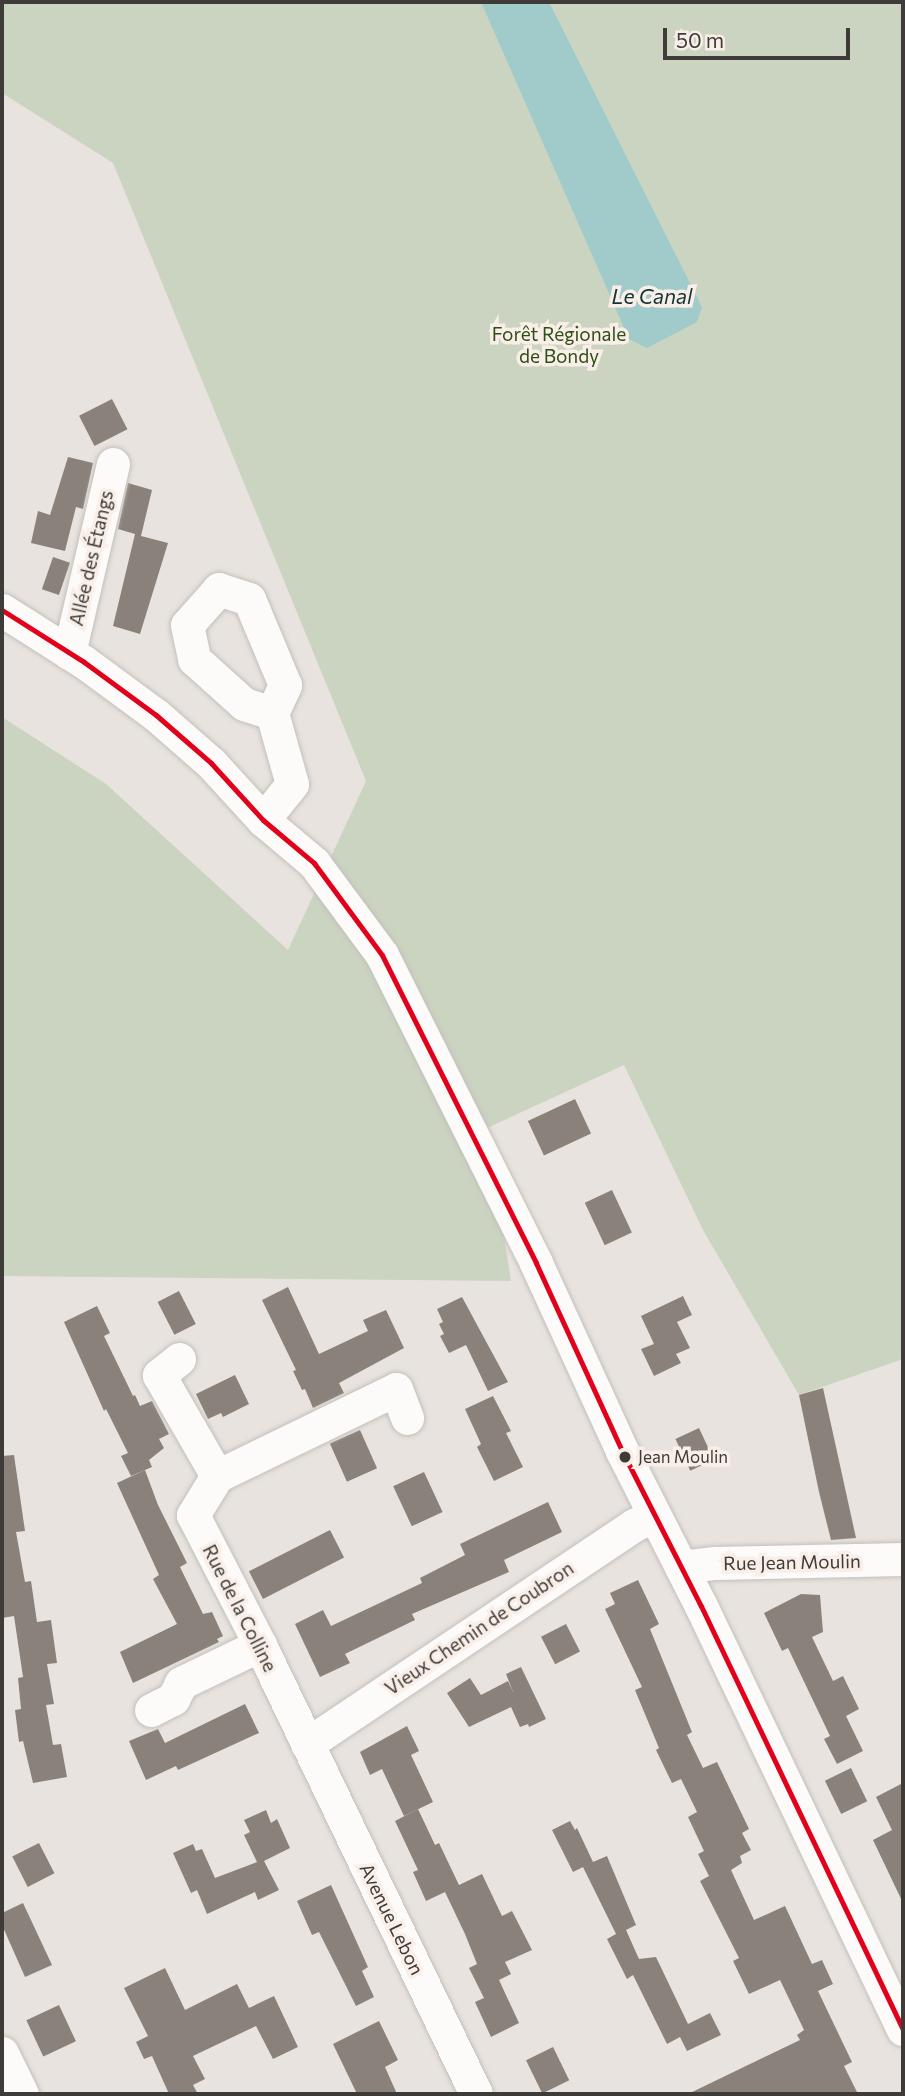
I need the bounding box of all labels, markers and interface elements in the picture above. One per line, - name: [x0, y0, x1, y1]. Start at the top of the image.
- scale bar: [667, 14, 854, 58]
- text: 50 m: [676, 27, 724, 52]
- water label: Le Canal: [612, 283, 692, 309]
- park label: Forêt Régionale de Bondy: [492, 323, 626, 367]
- street label: Allée des Étangs: [64, 488, 118, 628]
- place label: Jean Moulin: [638, 1447, 728, 1467]
- marker: Jean Moulin: [618, 1450, 632, 1464]
- street label: Rue de la Colline: [198, 1541, 282, 1675]
- street label: Rue Jean Moulin: [723, 1549, 861, 1575]
- street label: Vieux Chemin de Coubron: [380, 1556, 578, 1700]
- street label: Avenue Lebon: [355, 1859, 429, 1979]

